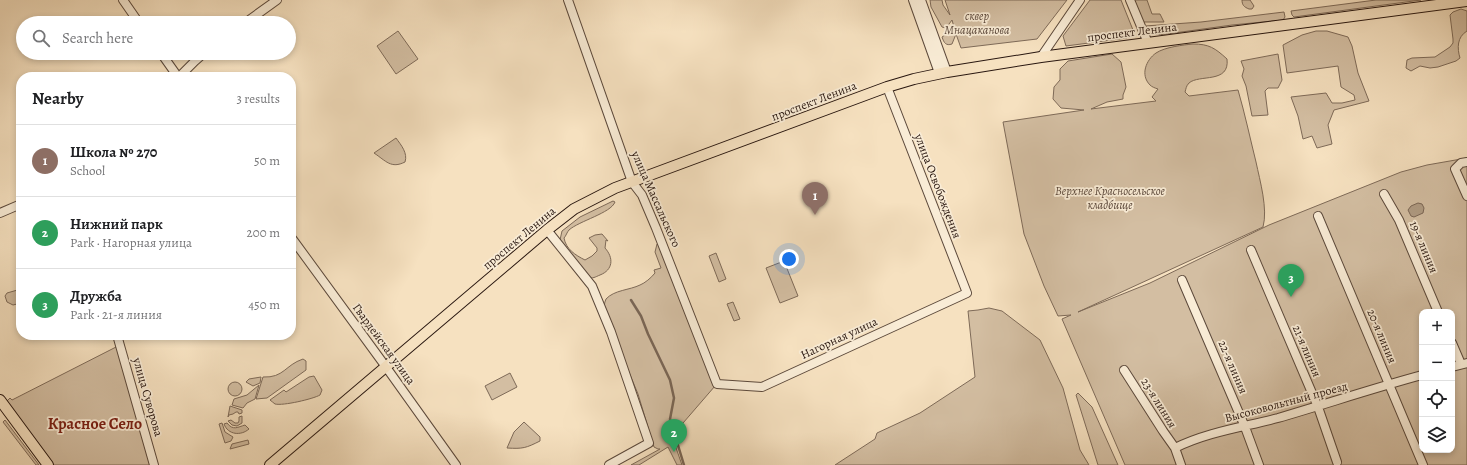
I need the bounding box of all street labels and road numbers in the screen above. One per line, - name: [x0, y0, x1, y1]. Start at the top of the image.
- street label: проспект Ленина: [1086, 19, 1178, 45]
- street label: проспект Ленина: [769, 77, 859, 125]
- street label: улица Освобождения: [910, 131, 965, 241]
- street label: улица Массальского: [627, 147, 684, 250]
- street label: проспект Ленина: [479, 203, 559, 273]
- street label: 19-я линия: [1406, 219, 1442, 276]
- street label: Гвардейская улица: [349, 300, 419, 388]
- street label: 20-я линия: [1363, 306, 1401, 366]
- street label: Нагорная улица: [798, 313, 880, 363]
- street label: 21-я линия: [1289, 323, 1325, 380]
- street label: 22-я линия: [1215, 338, 1252, 396]
- street label: улица Суворова: [129, 355, 167, 439]
- street label: 23-я линия: [1137, 375, 1181, 431]
- street label: Высоковольтный проезд: [1223, 378, 1349, 426]

